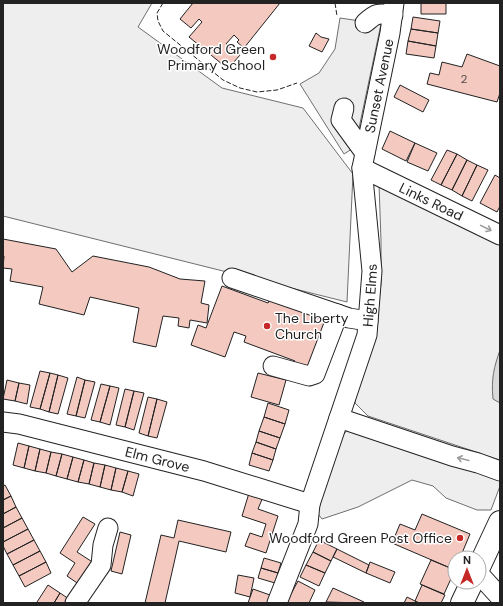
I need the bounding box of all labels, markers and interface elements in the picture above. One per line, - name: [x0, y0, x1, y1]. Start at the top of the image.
- street label: Sunset Avenue: [361, 37, 398, 134]
- place label: Woodford Green Primary School: [157, 40, 265, 74]
- marker: Woodford Green Primary School: [268, 52, 278, 62]
- house number: 2: [461, 71, 468, 87]
- street label: Links Road: [396, 178, 466, 225]
- one-way arrow: [479, 225, 491, 232]
- street label: High Elms: [359, 263, 381, 328]
- place label: The Liberty Church: [275, 309, 349, 343]
- marker: The Liberty Church: [262, 321, 272, 331]
- street label: Elm Grove: [123, 442, 192, 476]
- one-way arrow: [457, 455, 470, 463]
- place label: Woodford Green Post Office: [269, 529, 452, 547]
- marker: Woodford Green Post Office: [455, 533, 465, 543]
- north arrow: [447, 550, 487, 590]
- text: N: [463, 553, 471, 567]

